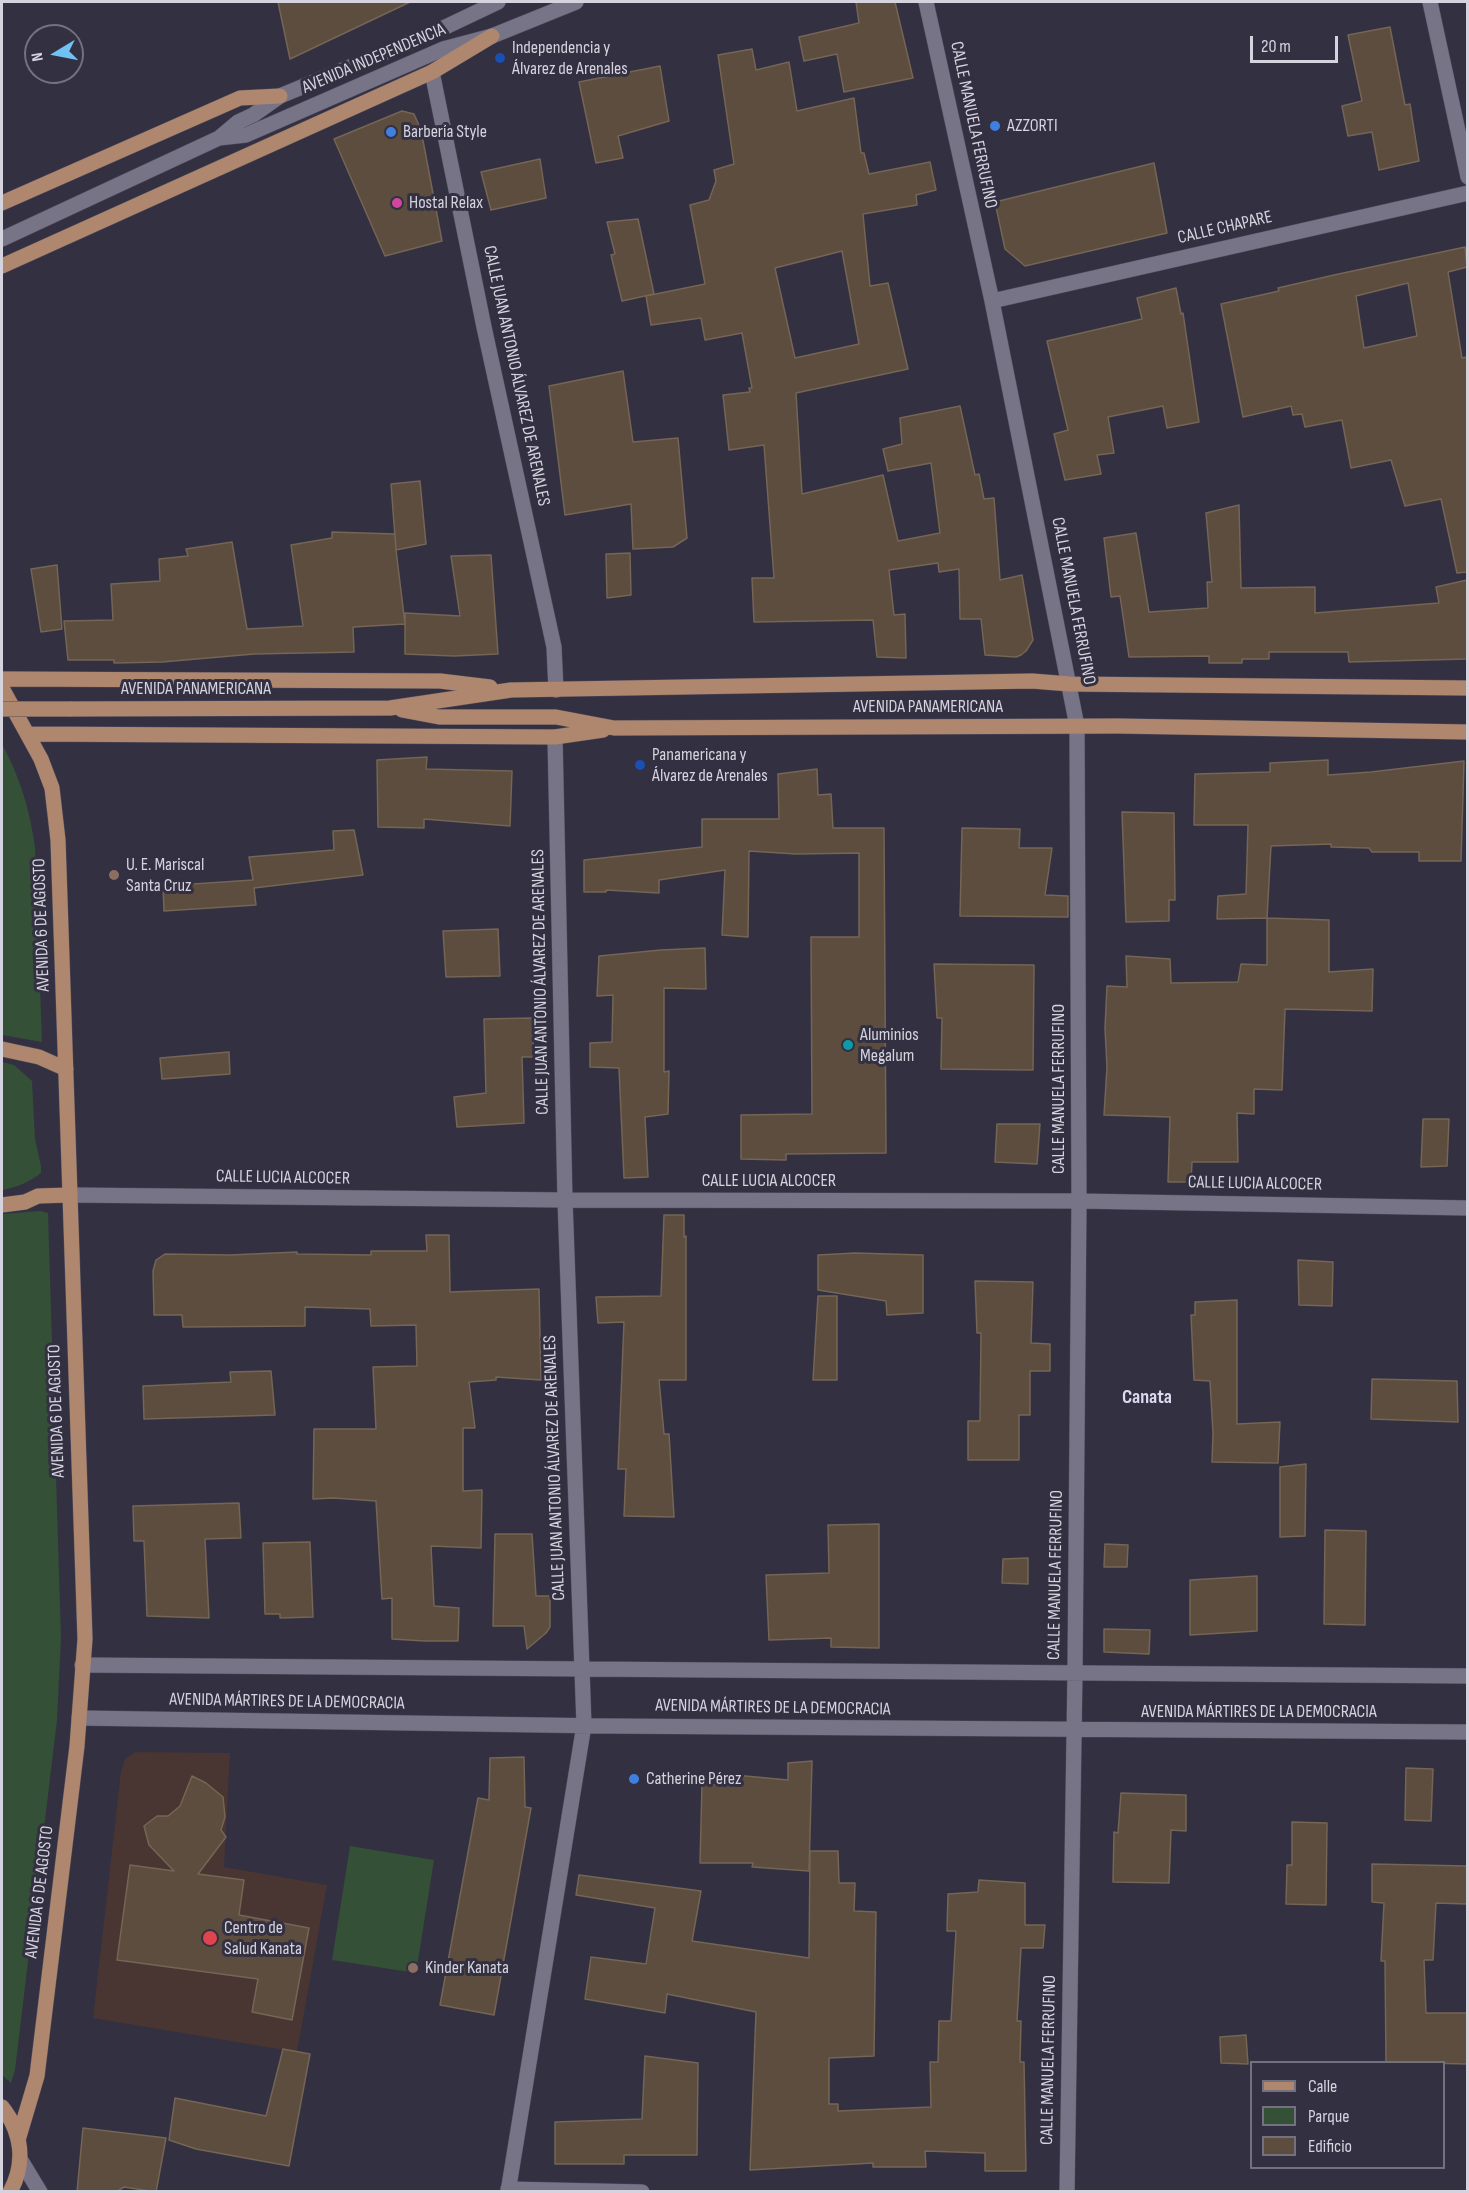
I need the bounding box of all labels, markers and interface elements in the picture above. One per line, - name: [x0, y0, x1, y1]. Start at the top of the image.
- street label: AVENIDA INDEPENDENCIA: [299, 19, 449, 99]
- north arrow: [24, 24, 84, 84]
- scale bar: [1253, 24, 1342, 62]
- text: 20 m: [1261, 36, 1291, 57]
- place label: Independencia y Álvarez de Arenales: [512, 37, 628, 80]
- street label: CALLE MANUELA FERRUFINO: [945, 40, 1001, 210]
- text: N: [28, 51, 48, 63]
- marker: Independencia y Álvarez de Arenales: [493, 51, 507, 65]
- place label: AZZORTI: [1007, 115, 1058, 137]
- marker: AZZORTI: [988, 119, 1002, 133]
- place label: Barbería Style: [403, 121, 487, 143]
- marker: Barbería Style: [384, 125, 398, 139]
- place label: Hostal Relax: [409, 192, 483, 214]
- marker: Hostal Relax: [390, 196, 404, 210]
- street label: CALLE CHAPARE: [1176, 207, 1274, 249]
- street label: CALLE JUAN ANTONIO ÁLVAREZ DE ARENALES: [478, 244, 554, 508]
- street label: CALLE MANUELA FERRUFINO: [1046, 515, 1100, 687]
- street label: AVENIDA PANAMERICANA: [121, 678, 271, 700]
- street label: AVENIDA PANAMERICANA: [853, 696, 1003, 718]
- place label: Panamericana y Álvarez de Arenales: [652, 744, 768, 786]
- marker: Panamericana y Álvarez de Arenales: [633, 758, 647, 772]
- street label: CALLE JUAN ANTONIO ÁLVAREZ DE ARENALES: [528, 849, 554, 1115]
- place label: U. E. Mariscal Santa Cruz: [126, 854, 204, 896]
- street label: AVENIDA 6 DE AGOSTO: [29, 858, 55, 992]
- marker: U. E. Mariscal Santa Cruz: [107, 868, 121, 882]
- street label: CALLE MANUELA FERRUFINO: [1048, 1004, 1070, 1174]
- place label: Aluminios Megalum: [860, 1024, 919, 1066]
- marker: Aluminios Megalum: [841, 1038, 855, 1052]
- street label: CALLE LUCIA ALCOCER: [216, 1166, 350, 1190]
- street label: CALLE LUCIA ALCOCER: [702, 1170, 836, 1192]
- street label: CALLE LUCIA ALCOCER: [1188, 1172, 1322, 1196]
- street label: CALLE JUAN ANTONIO ÁLVAREZ DE ARENALES: [540, 1335, 570, 1601]
- street label: AVENIDA 6 DE AGOSTO: [44, 1344, 70, 1478]
- district label: Canata: [1122, 1386, 1172, 1410]
- street label: CALLE MANUELA FERRUFINO: [1044, 1490, 1068, 1660]
- street label: AVENIDA MÁRTIRES DE LA DEMOCRACIA: [169, 1689, 405, 1715]
- street label: AVENIDA MÁRTIRES DE LA DEMOCRACIA: [655, 1695, 891, 1721]
- street label: AVENIDA MÁRTIRES DE LA DEMOCRACIA: [1141, 1701, 1377, 1723]
- place label: Catherine Pérez: [646, 1768, 742, 1790]
- marker: Catherine Pérez: [627, 1772, 641, 1786]
- street label: AVENIDA 6 DE AGOSTO: [21, 1824, 59, 1960]
- place label: Centro de Salud Kanata: [224, 1917, 302, 1960]
- marker: Centro de Salud Kanata: [201, 1929, 219, 1947]
- place label: Kinder Kanata: [425, 1957, 509, 1979]
- marker: Kinder Kanata: [406, 1961, 420, 1975]
- street label: CALLE MANUELA FERRUFINO: [1037, 1975, 1061, 2145]
- legend: [1250, 2061, 1445, 2169]
- text: Calle: [1308, 2076, 1337, 2097]
- text: Parque: [1308, 2106, 1349, 2127]
- text: Edificio: [1308, 2136, 1352, 2157]

